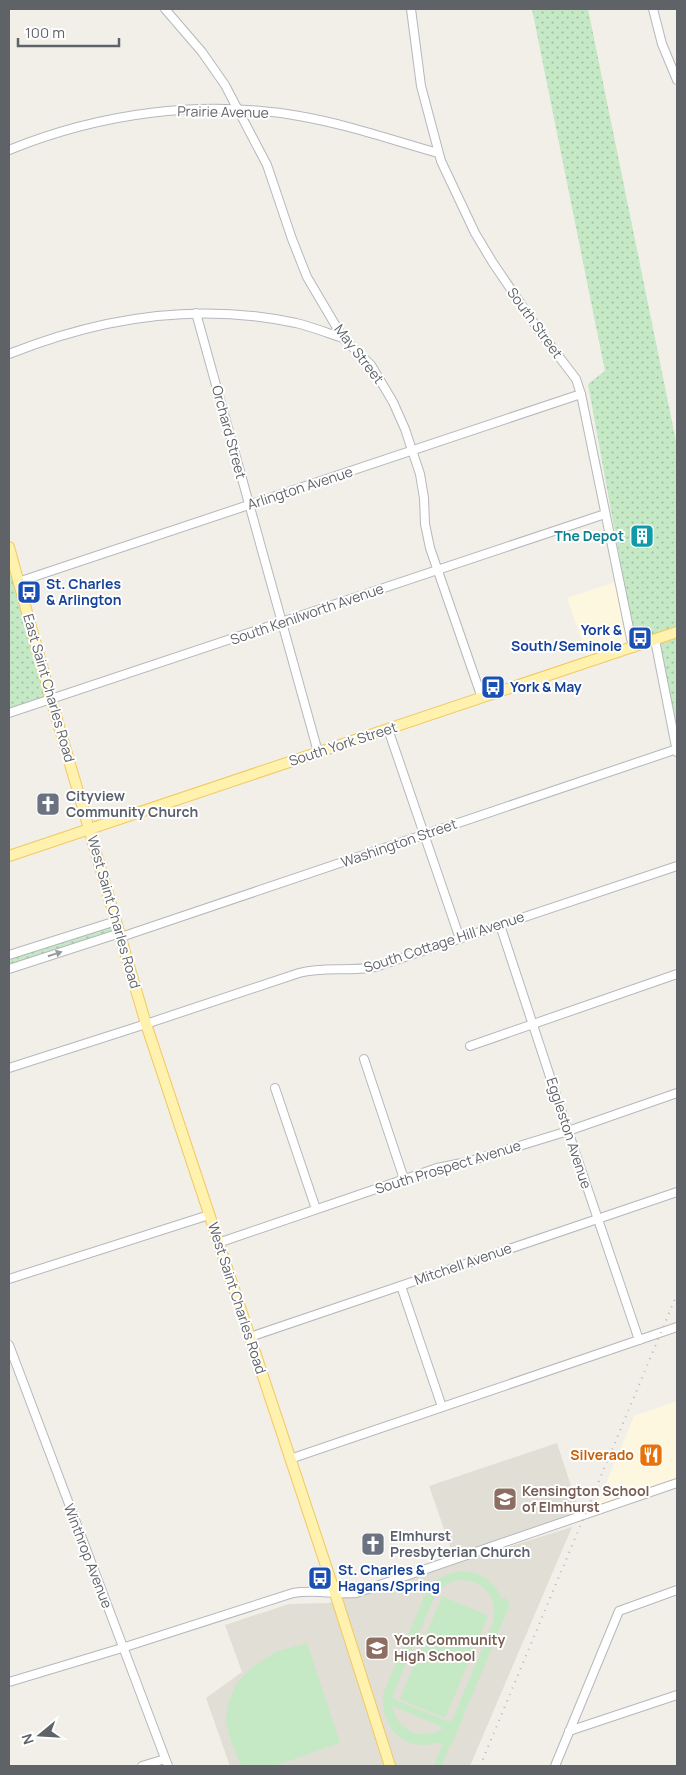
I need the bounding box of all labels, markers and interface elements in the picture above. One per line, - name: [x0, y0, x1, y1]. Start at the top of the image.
- scale bar: [18, 15, 119, 47]
- text: 100 m: [25, 22, 65, 43]
- street label: Prairie Avenue: [177, 101, 269, 122]
- street label: South Street: [503, 284, 568, 362]
- street label: May Street: [330, 320, 389, 388]
- street label: Orchard Street: [208, 383, 251, 481]
- street label: Arlington Avenue: [245, 462, 355, 514]
- building icon: The Depot: [629, 523, 655, 549]
- place label: The Depot: [554, 526, 624, 545]
- place label: St. Charles & Arlington: [46, 574, 121, 609]
- street label: South Kenilworth Avenue: [228, 578, 386, 649]
- bus stop icon: St. Charles & Arlington: [16, 579, 42, 605]
- street label: East Saint Charles Road: [19, 611, 80, 764]
- place label: York & South/Seminole: [511, 620, 623, 655]
- bus stop icon: York & South/Seminole: [627, 625, 653, 651]
- bus stop icon: York & May: [480, 674, 506, 700]
- place label: York & May: [510, 677, 582, 696]
- street label: South York Street: [286, 717, 400, 770]
- place label: Cityview Community Church: [66, 786, 198, 821]
- church icon: Cityview Community Church: [35, 791, 61, 817]
- street label: Washington Street: [338, 814, 460, 871]
- street label: West Saint Charles Road: [83, 833, 145, 991]
- street label: South Cottage Hill Avenue: [361, 907, 527, 976]
- one-way arrow: [48, 950, 63, 958]
- street label: Eggleston Avenue: [543, 1075, 596, 1191]
- street label: South Prospect Avenue: [373, 1135, 523, 1198]
- street label: West Saint Charles Road: [204, 1220, 271, 1376]
- street label: Mitchell Avenue: [412, 1238, 514, 1289]
- restaurant icon: Silverado: [638, 1442, 664, 1468]
- place label: Silverado: [570, 1445, 634, 1464]
- place label: Kensington School of Elmhurst: [522, 1481, 650, 1516]
- school or university icon: Kensington School of Elmhurst: [492, 1486, 518, 1512]
- street label: Winthrop Avenue: [60, 1501, 117, 1611]
- place label: Elmhurst Presbyterian Church: [390, 1526, 530, 1561]
- church icon: Elmhurst Presbyterian Church: [360, 1531, 386, 1557]
- place label: St. Charles & Hagans/Spring: [338, 1560, 440, 1595]
- bus stop icon: St. Charles & Hagans/Spring: [307, 1565, 333, 1591]
- place label: York Community High School: [394, 1630, 505, 1665]
- school or university icon: York Community High School: [364, 1635, 390, 1661]
- north arrow: [15, 1710, 65, 1760]
- text: N: [17, 1731, 38, 1747]

